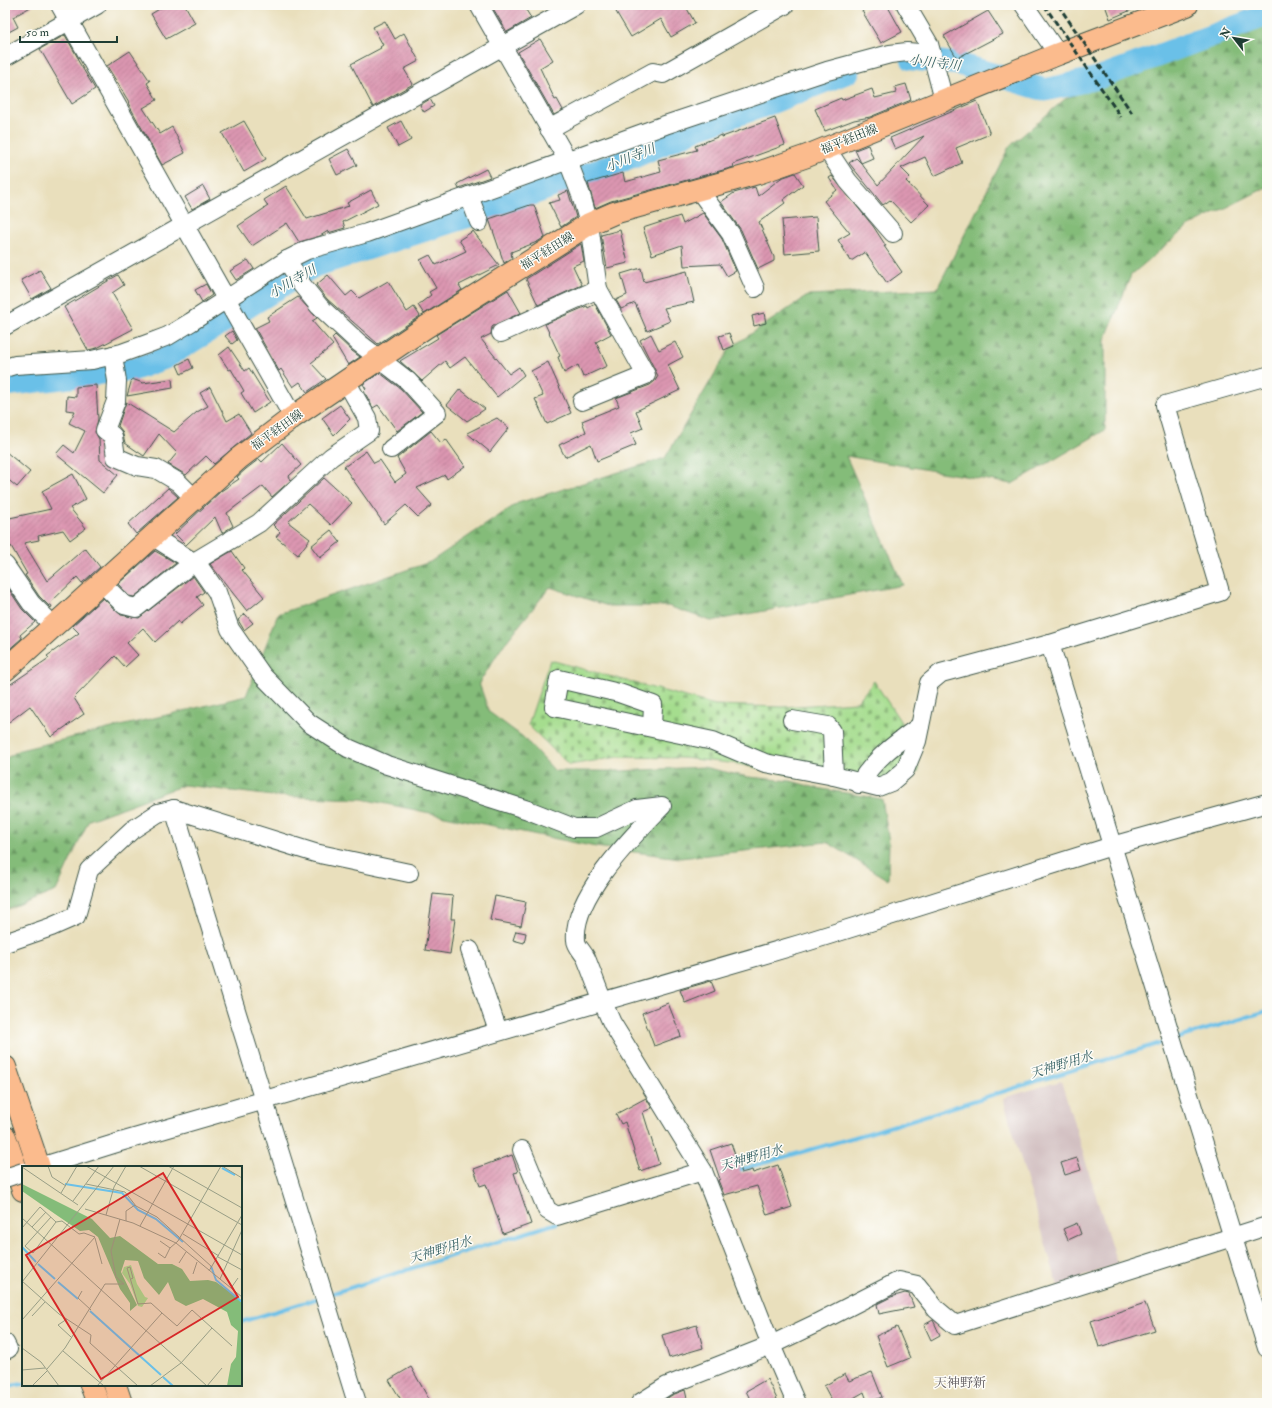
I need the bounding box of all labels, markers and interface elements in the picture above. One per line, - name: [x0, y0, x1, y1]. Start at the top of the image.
- scale bar: [20, 18, 117, 44]
- north arrow: [1214, 18, 1254, 58]
- text: 50 m: [26, 25, 50, 40]
- text: N: [1217, 25, 1235, 42]
- water label: 小川寺川: [908, 52, 964, 74]
- street label: 福平経田線: [819, 121, 880, 158]
- water label: 小川寺川: [603, 140, 659, 175]
- street label: 福平経田線: [518, 229, 577, 274]
- water label: 小川寺川: [266, 261, 321, 302]
- street label: 福平経田線: [249, 407, 306, 454]
- water label: 天神野用水: [1028, 1047, 1097, 1082]
- water label: 天神野用水: [718, 1141, 787, 1175]
- inset map: [22, 1166, 242, 1386]
- water label: 天神野用水: [407, 1232, 476, 1267]
- district label: 天神野新: [934, 1375, 986, 1391]

